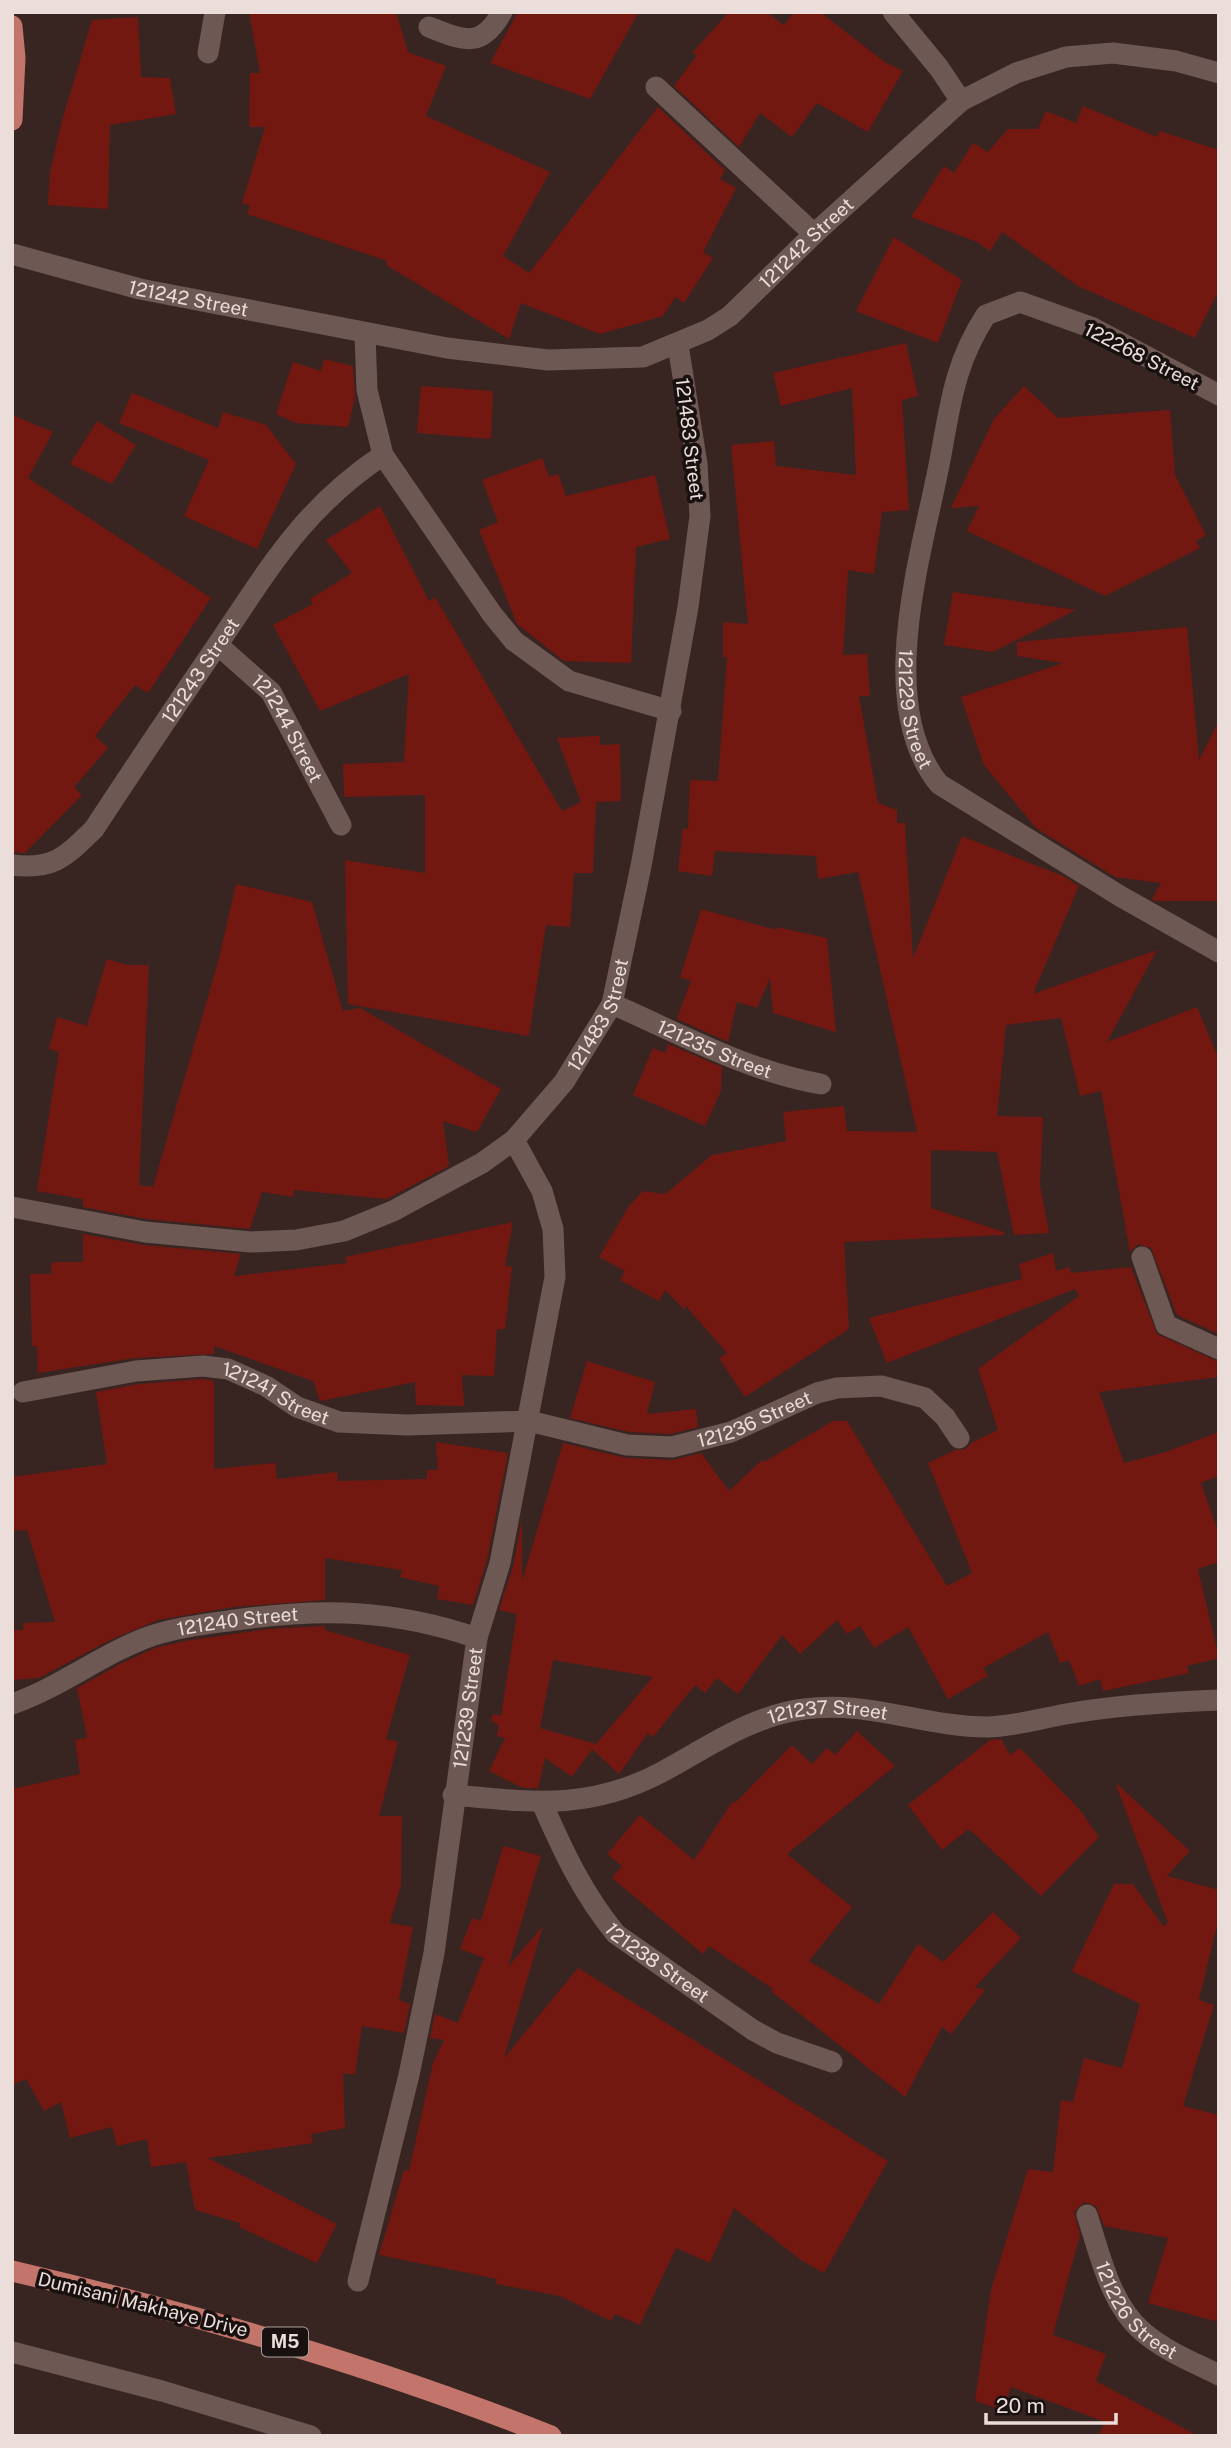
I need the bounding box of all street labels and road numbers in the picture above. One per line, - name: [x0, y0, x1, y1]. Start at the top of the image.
- street label: 121242 Street: [754, 193, 858, 293]
- street label: 121242 Street: [126, 275, 250, 321]
- street label: 122268 Street: [1081, 318, 1203, 394]
- street label: 121483 Street: [672, 377, 708, 501]
- street label: 121243 Street: [157, 614, 243, 727]
- street label: 121229 Street: [895, 649, 937, 772]
- street label: 121244 Street: [247, 669, 327, 786]
- street label: 121483 Street: [562, 956, 632, 1075]
- street label: 121235 Street: [654, 1015, 775, 1082]
- street label: 121241 Street: [221, 1357, 332, 1429]
- street label: 121236 Street: [694, 1386, 815, 1451]
- street label: 121240 Street: [175, 1603, 299, 1640]
- street label: 121239 Street: [448, 1646, 487, 1770]
- street label: 121237 Street: [765, 1696, 890, 1728]
- street label: 121238 Street: [600, 1918, 713, 2007]
- street label: 121226 Street: [1091, 2258, 1181, 2363]
- street label: Dumisani Makhaye Drive: [36, 2267, 250, 2341]
- road number: M5: [262, 2328, 308, 2356]

